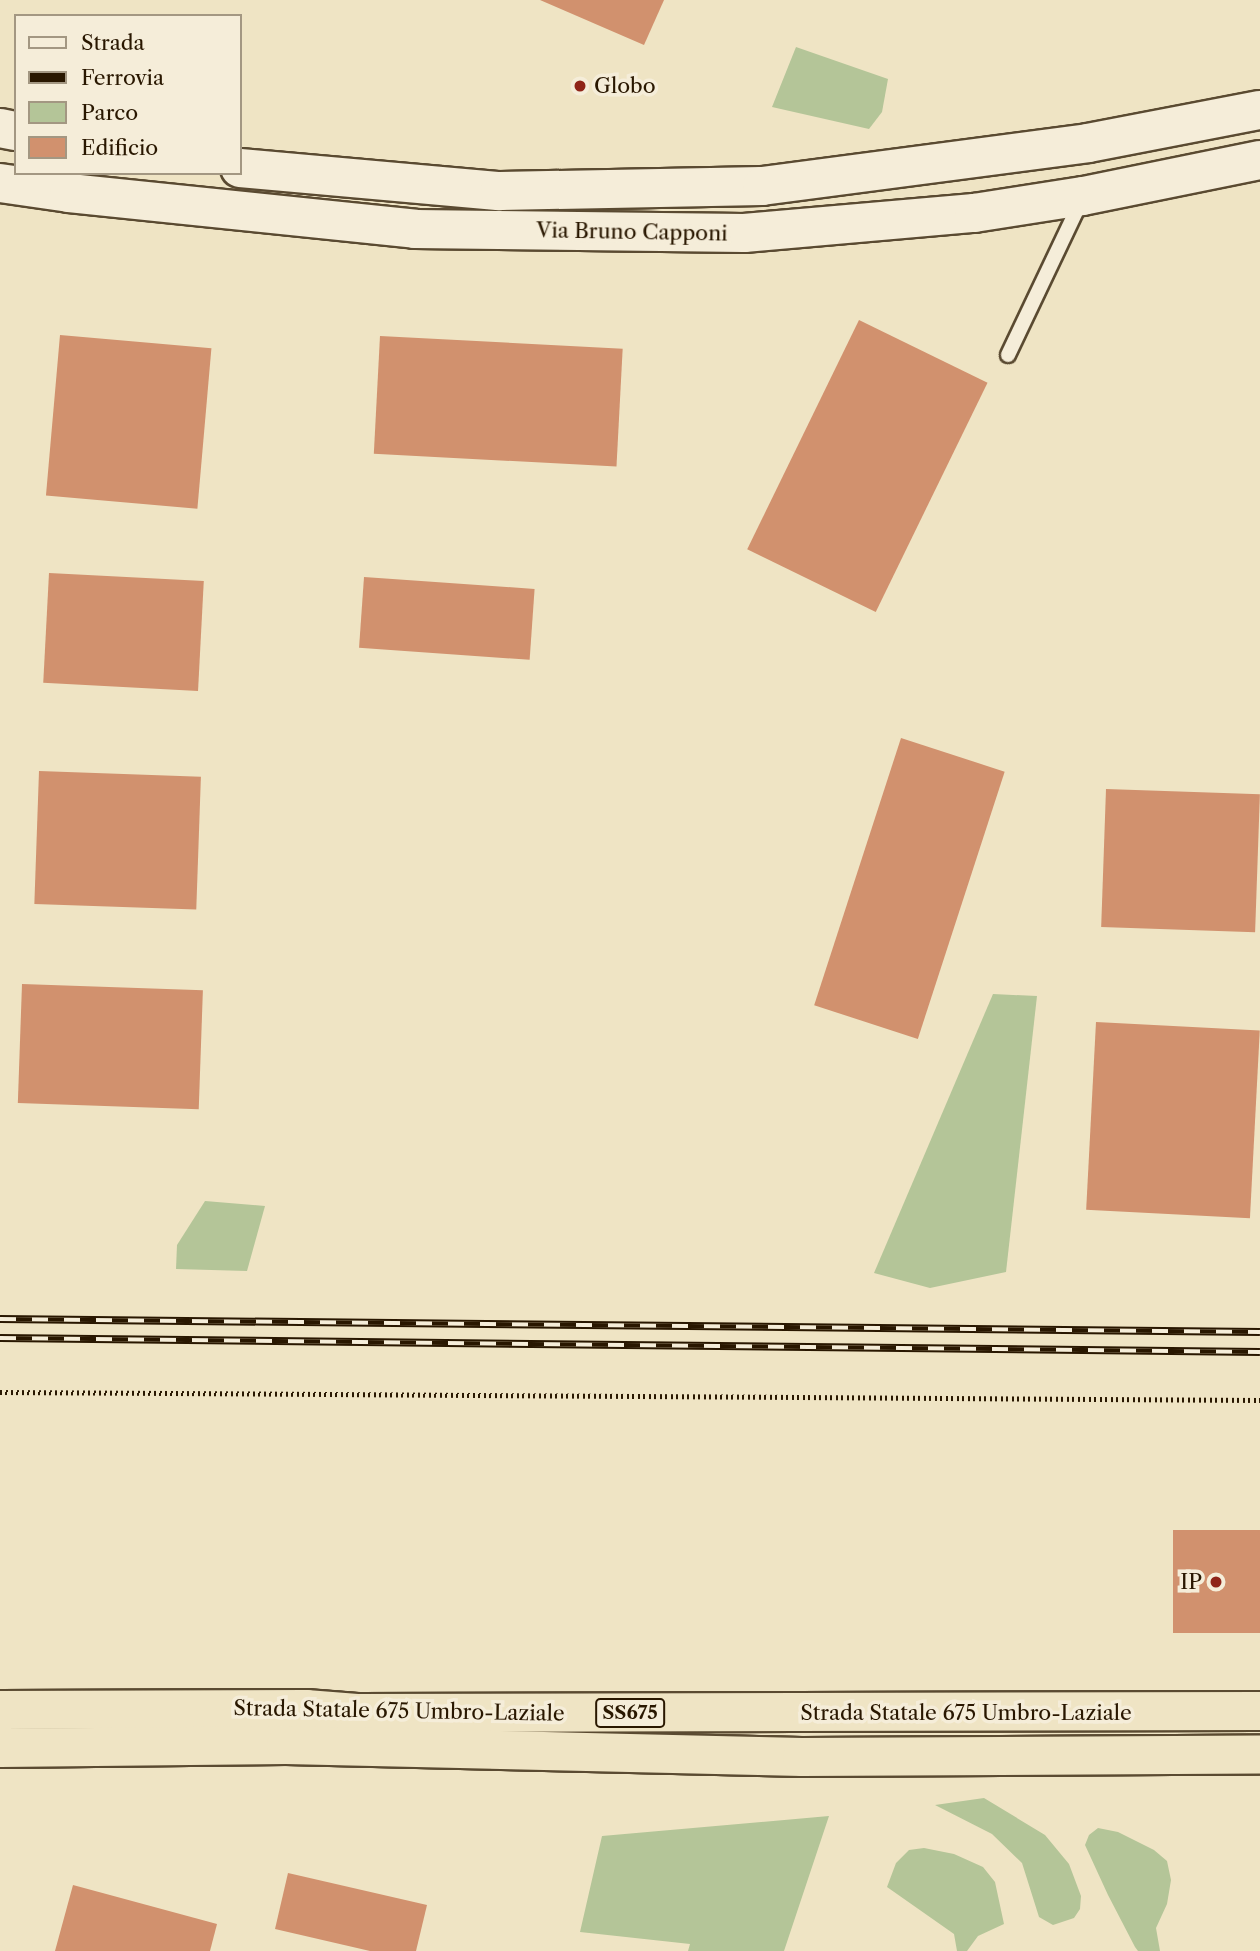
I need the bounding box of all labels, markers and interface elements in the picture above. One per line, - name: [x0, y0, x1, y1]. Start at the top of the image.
- legend: [14, 14, 242, 175]
- text: Strada: [81, 30, 145, 55]
- text: Ferrovia: [81, 65, 164, 90]
- place label: Globo: [594, 73, 656, 99]
- marker: Globo: [572, 78, 588, 94]
- text: Parco: [81, 100, 138, 125]
- text: Edificio: [81, 135, 158, 160]
- street label: Via Bruno Capponi: [536, 218, 728, 246]
- place label: IP: [1180, 1569, 1202, 1595]
- marker: IP: [1208, 1574, 1224, 1590]
- street label: Strada Statale 675 Umbro-Laziale: [233, 1696, 565, 1726]
- road number: SS675: [595, 1698, 665, 1728]
- street label: Strada Statale 675 Umbro-Laziale: [800, 1700, 1132, 1726]

